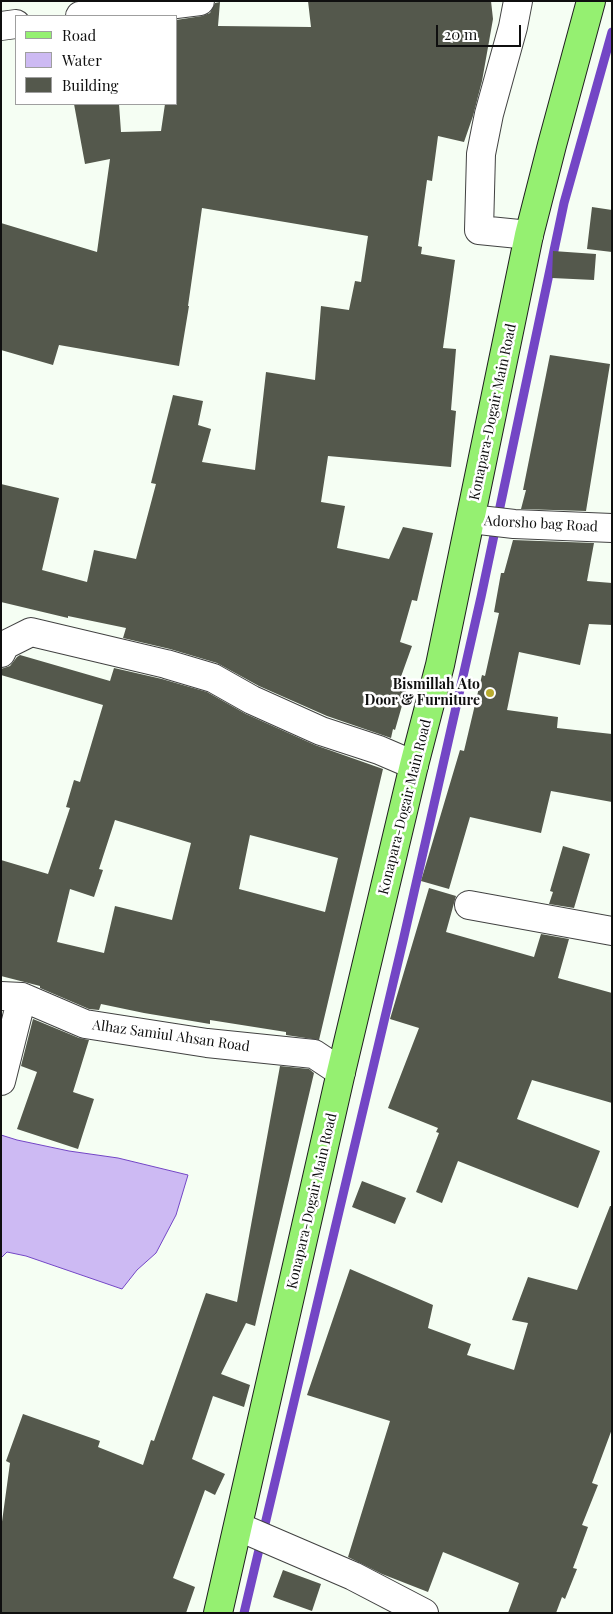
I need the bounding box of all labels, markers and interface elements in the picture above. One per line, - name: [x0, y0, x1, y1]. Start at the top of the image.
- legend: [15, 15, 178, 105]
- scale bar: [438, 15, 523, 47]
- text: 20 m: [444, 24, 477, 44]
- text: Road: [62, 25, 96, 45]
- text: Water: [62, 50, 102, 70]
- text: Building: [62, 75, 118, 95]
- street label: Konapara-Dogair Main Road: [466, 322, 520, 502]
- street label: Adorsho bag Road: [484, 513, 598, 535]
- place label: Bismillah Ato Door & Furniture: [365, 677, 480, 710]
- marker: Bismillah Ato Door & Furniture: [484, 687, 496, 699]
- street label: Konapara-Dogair Main Road: [375, 718, 435, 896]
- street label: Alhaz Samiul Ahsan Road: [91, 1017, 251, 1055]
- street label: Konapara-Dogair Main Road: [284, 1111, 340, 1291]

